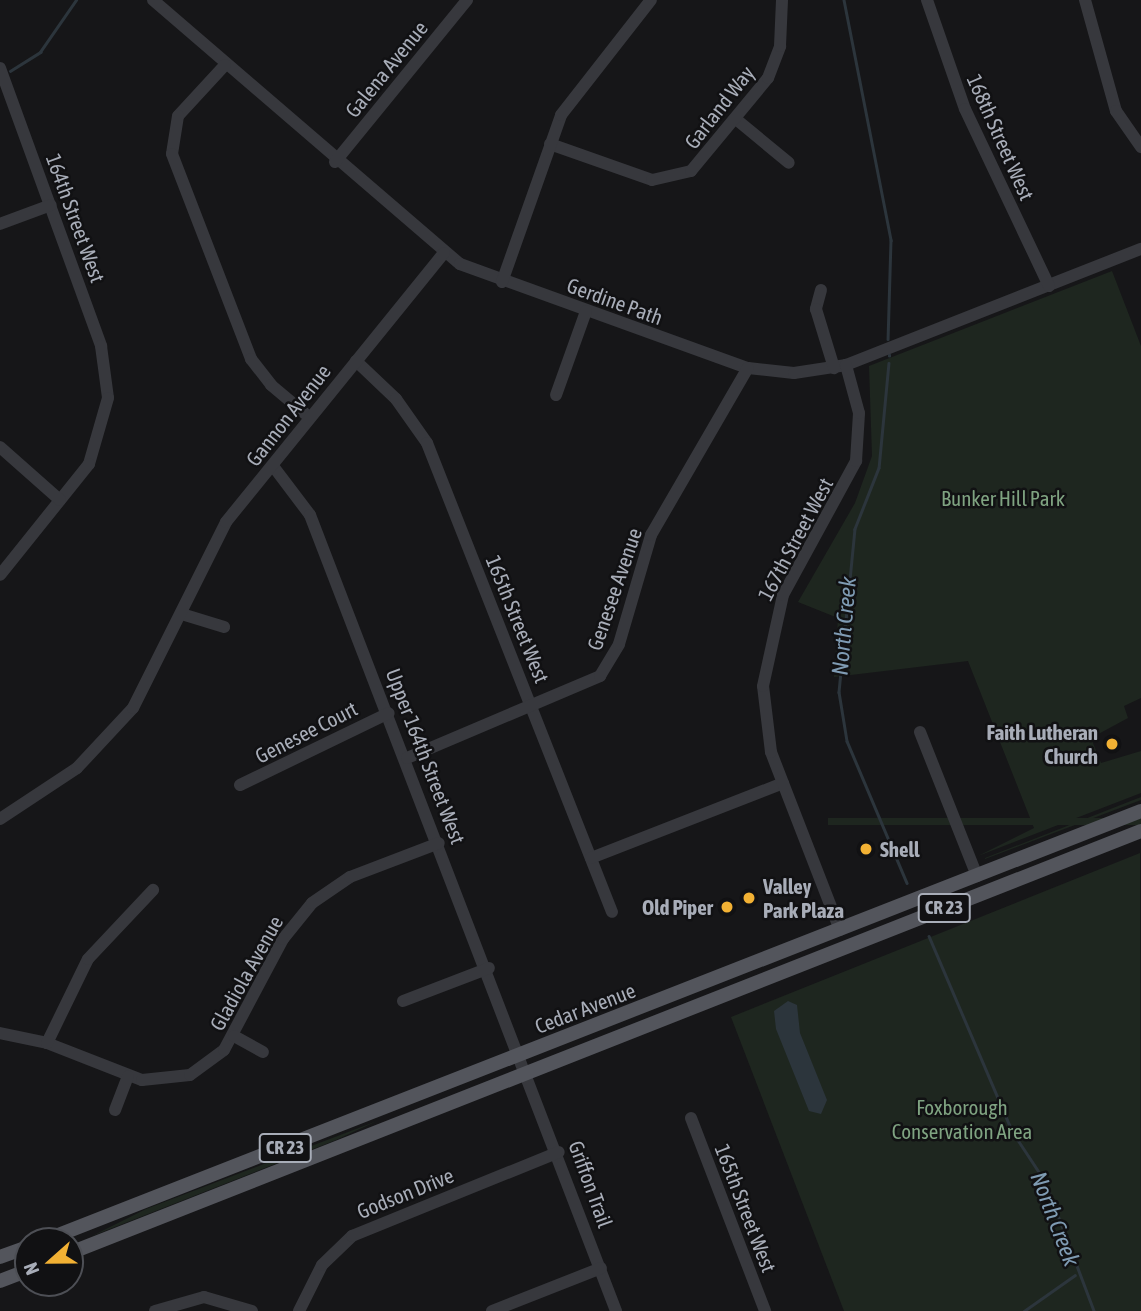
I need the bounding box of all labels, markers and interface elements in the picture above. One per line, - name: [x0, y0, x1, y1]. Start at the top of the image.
- street label: Galena Avenue: [339, 16, 433, 122]
- street label: Garland Way: [679, 60, 759, 154]
- street label: 168th Street West: [962, 70, 1040, 204]
- street label: 164th Street West: [41, 150, 111, 286]
- street label: Gerdine Path: [564, 272, 666, 330]
- street label: Gannon Avenue: [240, 359, 336, 471]
- street label: 167th Street West: [752, 473, 838, 605]
- park label: Bunker Hill Park: [941, 485, 1065, 511]
- street label: Genesee Avenue: [581, 524, 647, 654]
- street label: 165th Street West: [481, 552, 555, 686]
- water label: North Creek: [826, 576, 862, 676]
- street label: Upper 164th Street West: [381, 665, 471, 847]
- street label: Genesee Court: [251, 696, 361, 768]
- place label: Faith Lutheran Church: [986, 719, 1098, 769]
- marker: Faith Lutheran Church: [1104, 736, 1120, 752]
- place label: Shell: [880, 836, 920, 862]
- marker: Shell: [858, 841, 874, 857]
- place label: Valley Park Plaza: [763, 873, 844, 923]
- marker: Valley Park Plaza: [741, 890, 757, 906]
- road number: CR 23: [916, 893, 972, 924]
- place label: Old Piper: [642, 894, 713, 920]
- marker: Old Piper: [719, 899, 735, 915]
- street label: Gladiola Avenue: [204, 911, 288, 1035]
- street label: Cedar Avenue: [531, 977, 639, 1039]
- park label: Foxborough Conservation Area: [892, 1094, 1032, 1144]
- road number: CR 23: [257, 1132, 313, 1164]
- street label: Griffon Trail: [564, 1137, 618, 1231]
- street label: 165th Street West: [710, 1140, 782, 1276]
- street label: Godson Drive: [353, 1162, 457, 1224]
- water label: North Creek: [1024, 1168, 1086, 1270]
- north arrow: [14, 1227, 84, 1297]
- text: N: [19, 1260, 44, 1278]

